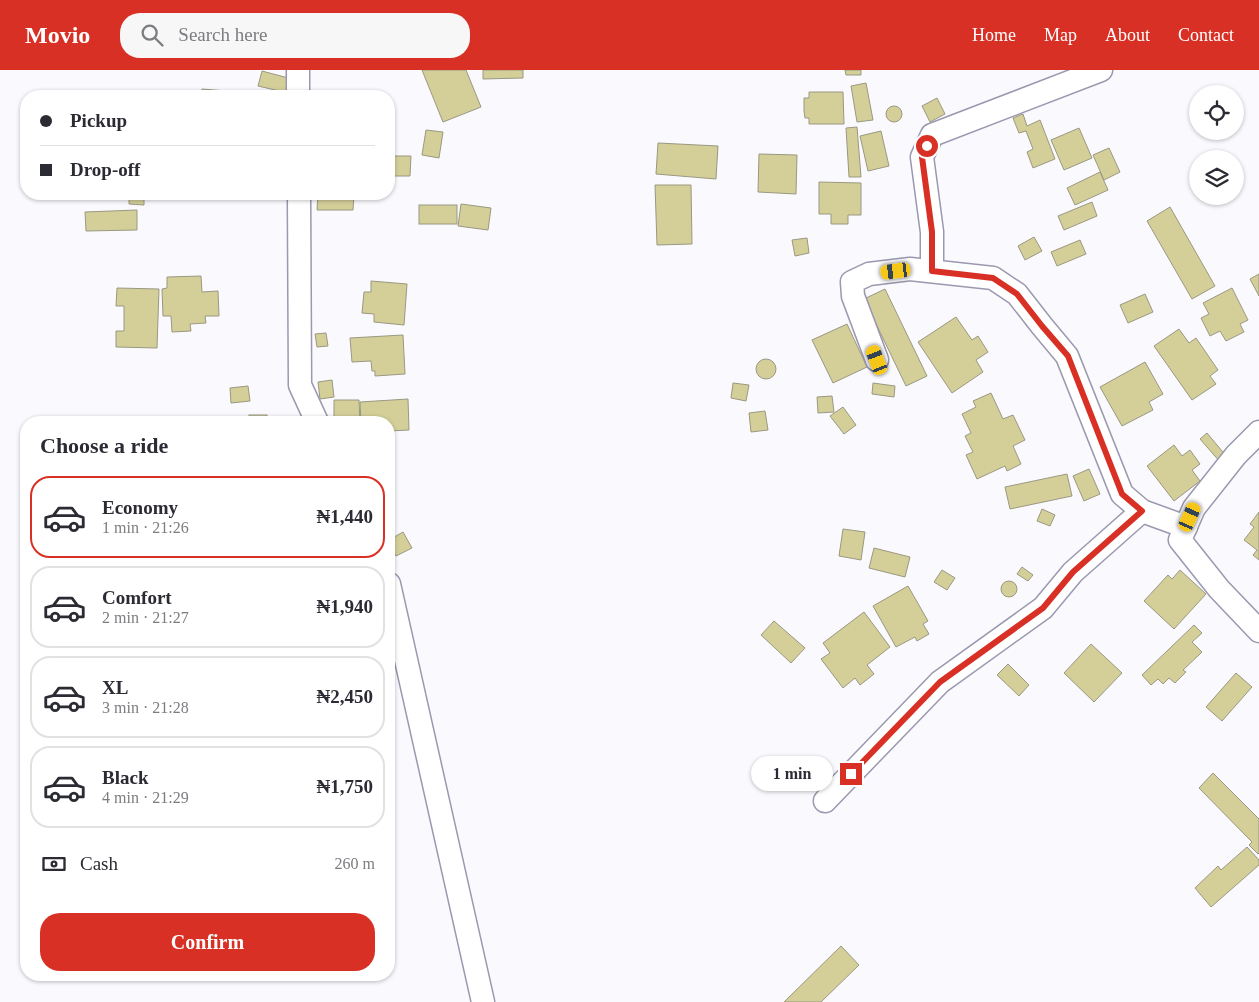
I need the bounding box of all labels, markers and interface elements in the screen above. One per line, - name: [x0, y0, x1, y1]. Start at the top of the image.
- search box: [120, 13, 470, 58]
- icon: search: [138, 21, 166, 49]
- text: Movio: [25, 22, 90, 48]
- text: Search here: [178, 24, 267, 45]
- text: Home: [972, 25, 1016, 45]
- text: Map: [1044, 25, 1077, 45]
- text: About: [1105, 25, 1150, 45]
- text: Contact: [1178, 25, 1234, 45]
- map controls: [1189, 85, 1244, 205]
- button: locate: [1189, 85, 1244, 140]
- text: Pickup: [70, 110, 127, 131]
- route start: [916, 135, 938, 157]
- button: layers: [1189, 150, 1244, 205]
- text: Drop-off: [70, 159, 140, 180]
- car: [880, 262, 911, 280]
- car: [864, 343, 889, 377]
- text: Choose a ride: [40, 433, 168, 458]
- icon: car: [42, 495, 87, 540]
- text: Economy: [102, 497, 178, 518]
- car: [1177, 500, 1202, 534]
- text: ₦1,440: [317, 506, 373, 527]
- text: 1 min · 21:26: [102, 519, 189, 536]
- icon: car: [42, 585, 87, 630]
- text: Comfort: [102, 587, 172, 608]
- text: ₦1,940: [317, 596, 373, 617]
- text: 2 min · 21:27: [102, 609, 189, 626]
- icon: car: [42, 675, 87, 720]
- text: XL: [102, 677, 128, 698]
- text: ₦2,450: [317, 686, 373, 707]
- text: 3 min · 21:28: [102, 699, 189, 716]
- callout: 1 min: [751, 756, 834, 792]
- route end: [840, 763, 862, 785]
- icon: car: [42, 765, 87, 810]
- text: 1 min: [773, 765, 811, 782]
- text: Black: [102, 767, 148, 788]
- text: ₦1,750: [317, 776, 373, 797]
- text: 4 min · 21:29: [102, 789, 189, 806]
- icon: cash: [40, 850, 68, 878]
- text: Cash: [80, 853, 118, 874]
- text: 260 m: [335, 855, 375, 872]
- button: Confirm: [40, 913, 375, 971]

